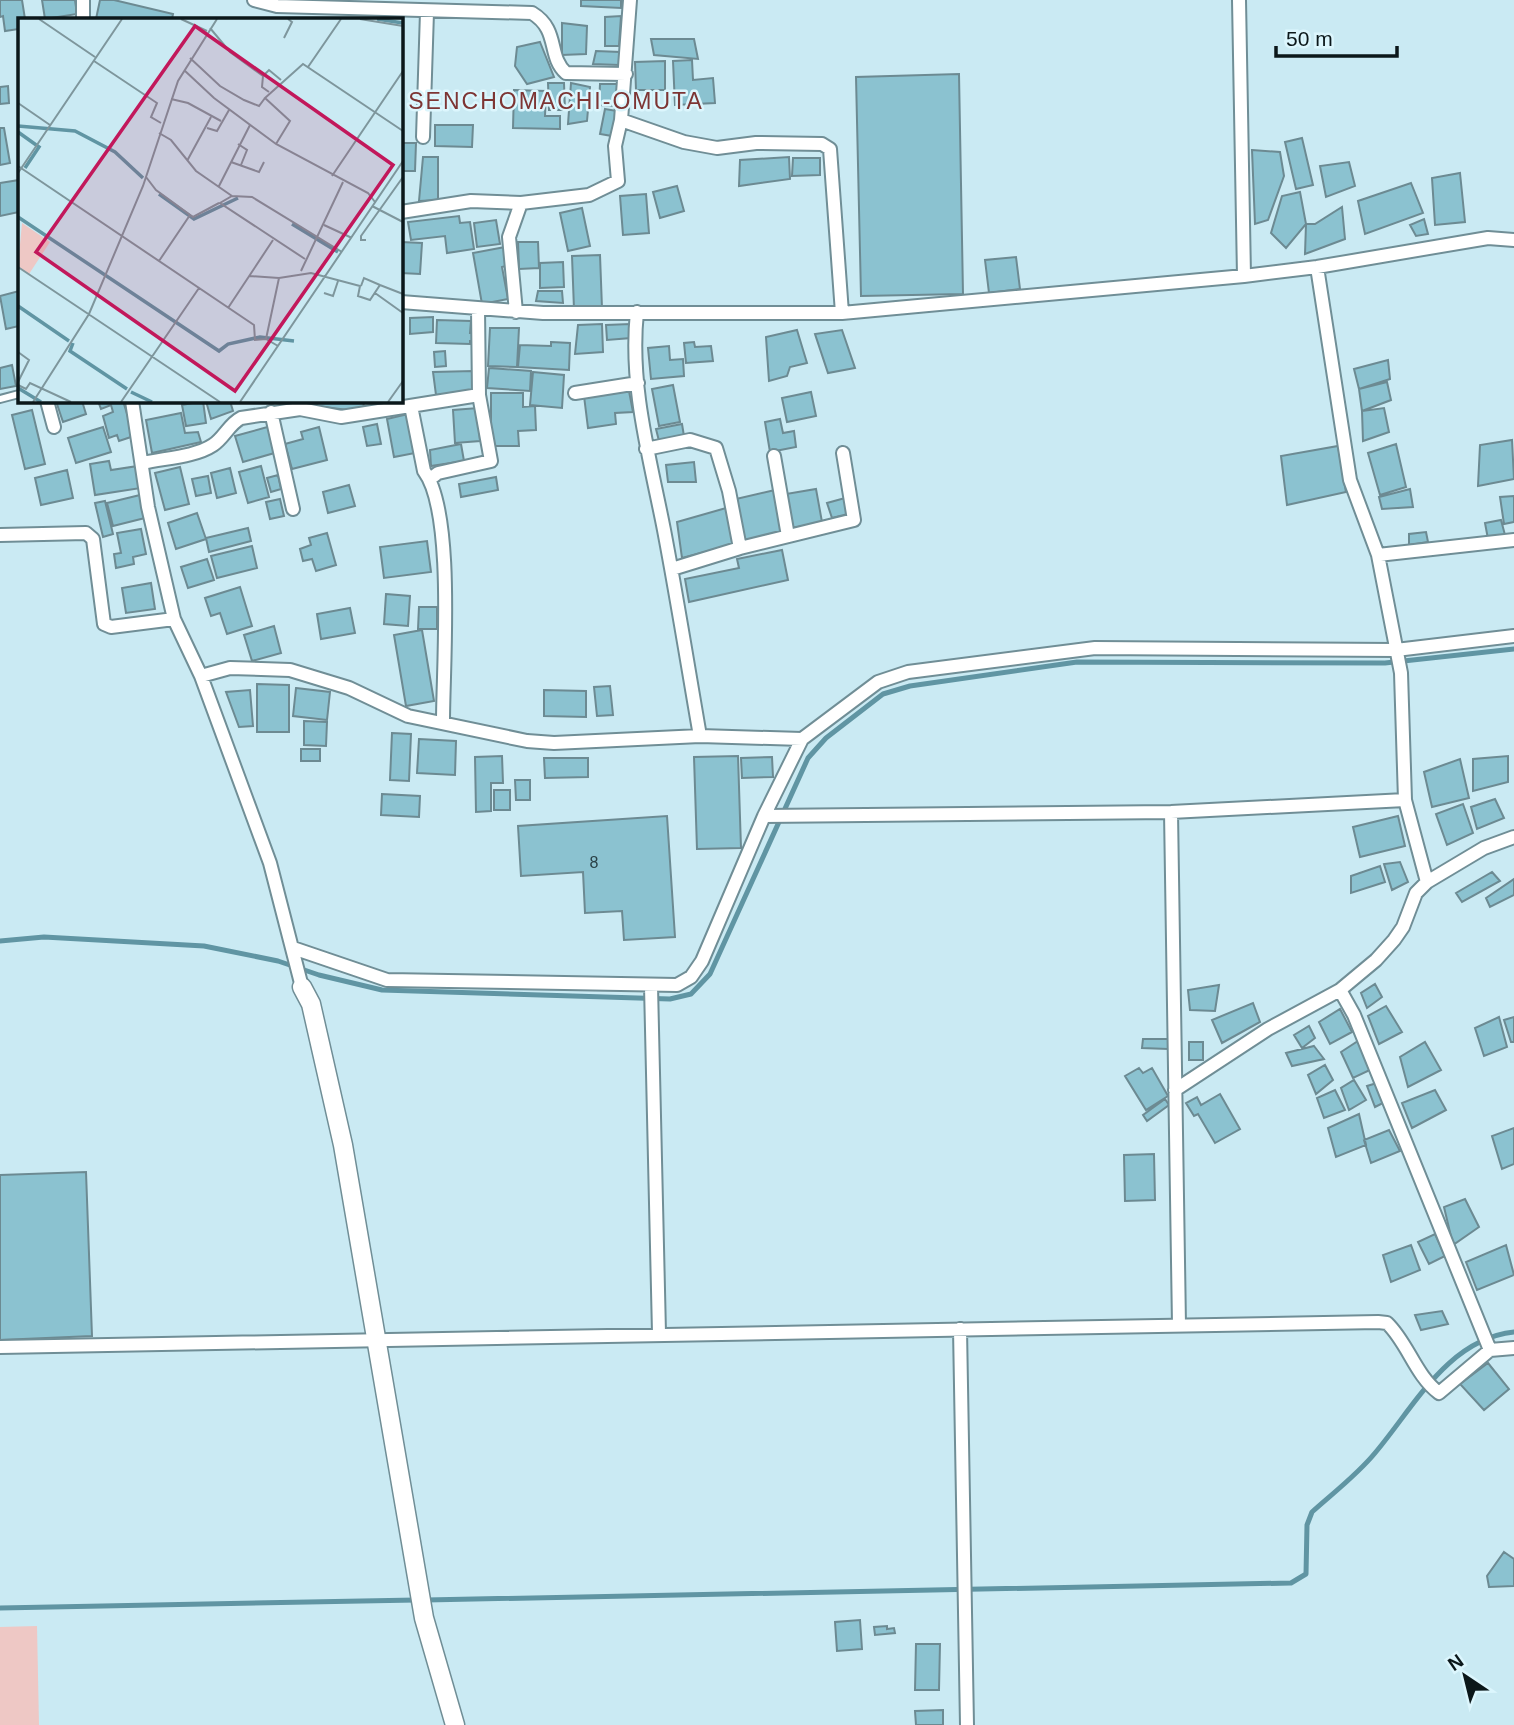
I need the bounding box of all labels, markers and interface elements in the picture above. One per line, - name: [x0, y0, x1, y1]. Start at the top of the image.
- scale bar: [1276, 14, 1397, 58]
- inset map: [18, 18, 402, 402]
- text: 50 m: [1286, 27, 1333, 50]
- district label: SENCHOMACHI-OMUTA: [408, 88, 704, 114]
- house number: 8: [590, 854, 599, 871]
- north arrow: [1430, 1641, 1500, 1711]
- text: N: [1444, 1650, 1467, 1675]

